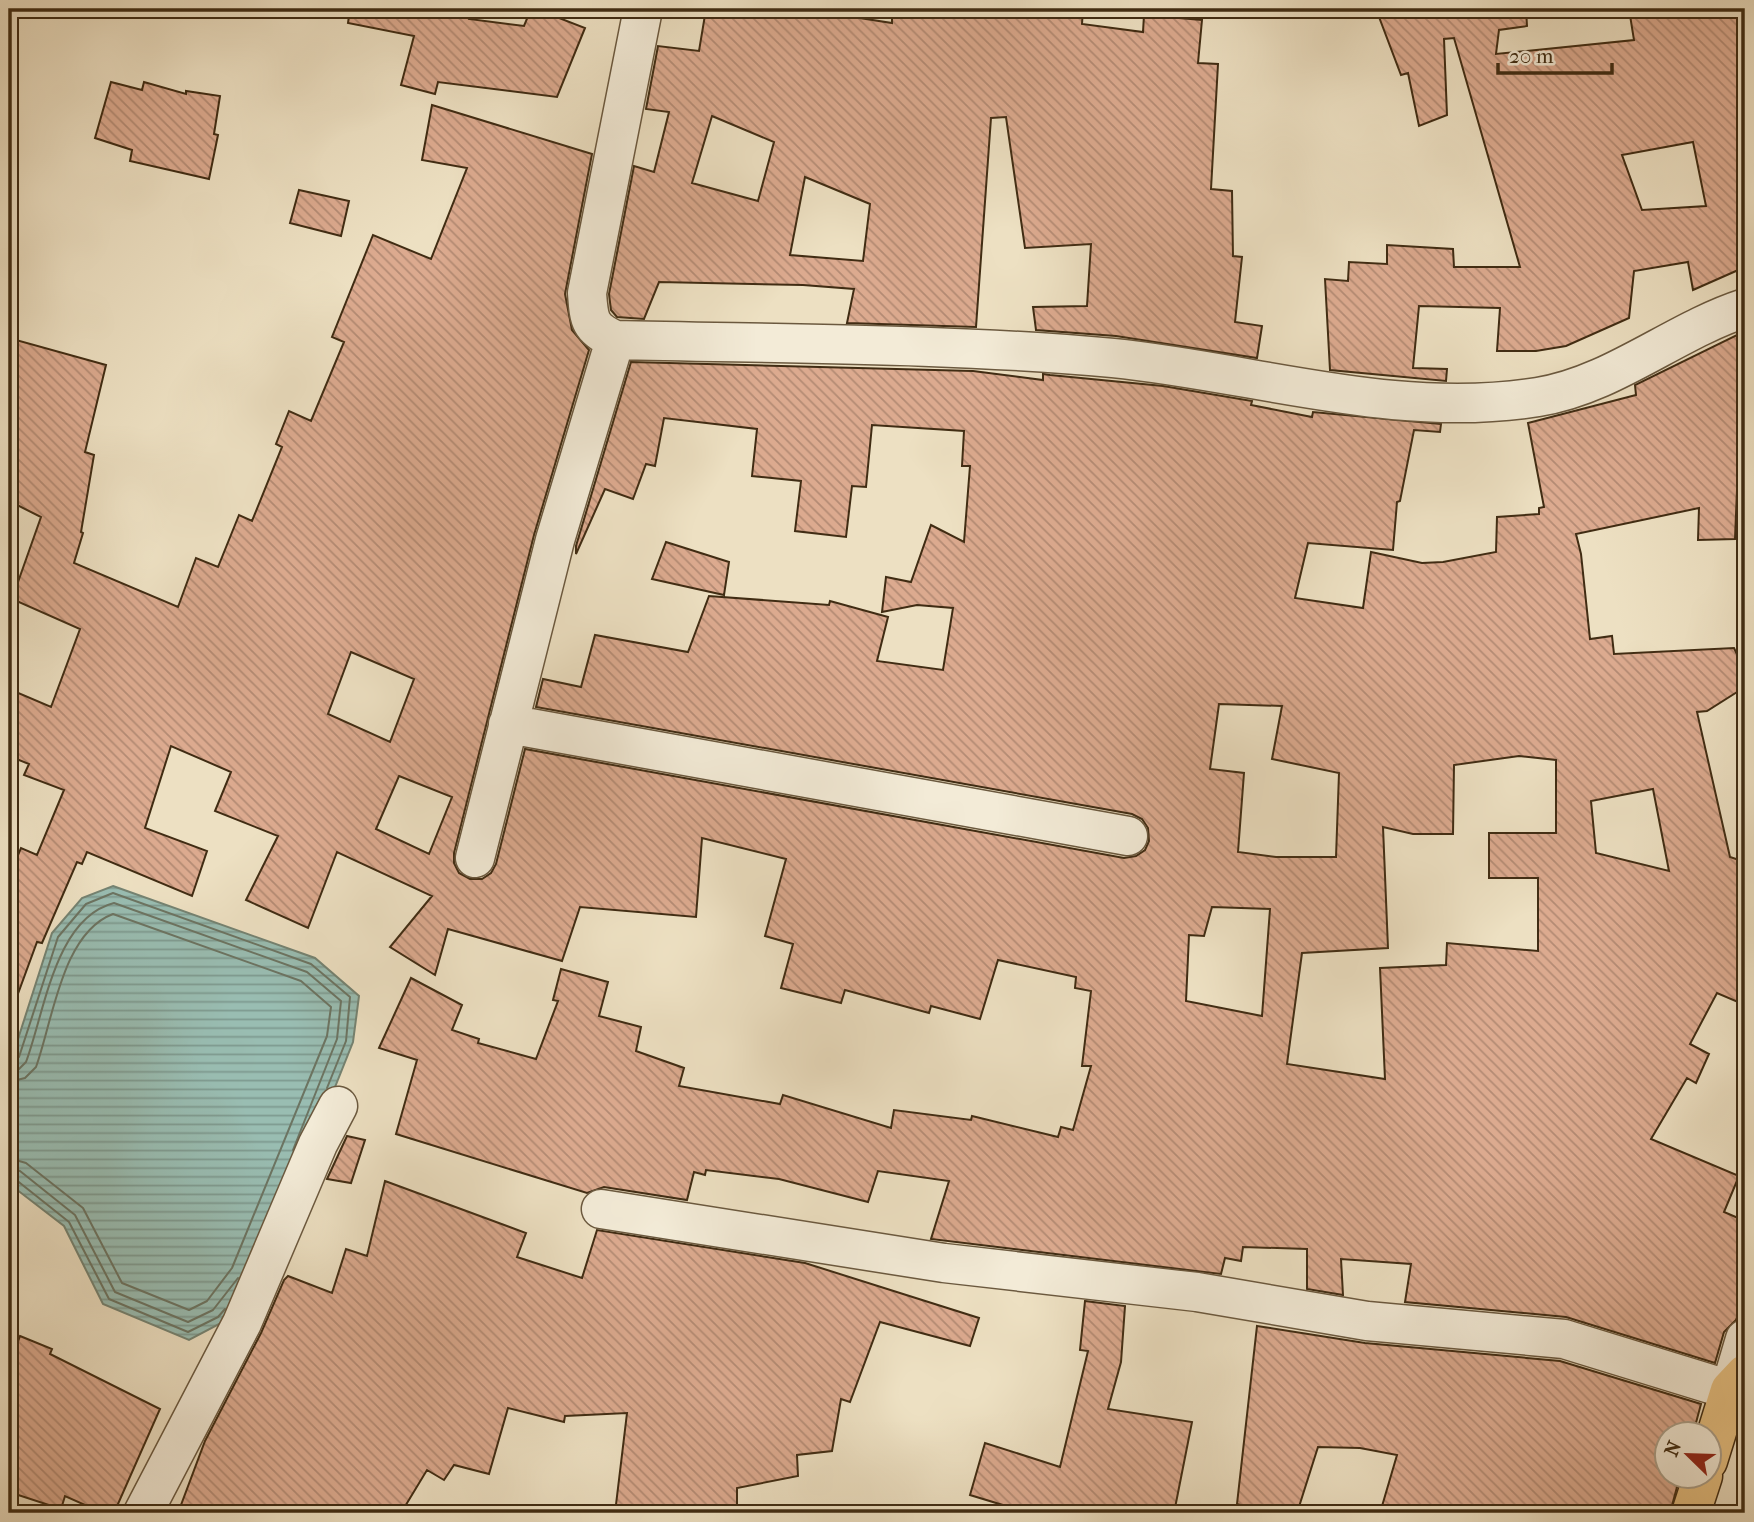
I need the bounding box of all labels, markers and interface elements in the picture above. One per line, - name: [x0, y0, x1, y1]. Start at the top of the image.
- scale bar: [1498, 32, 1612, 76]
- text: 20 m: [1509, 44, 1554, 68]
- north arrow: [1652, 1420, 1722, 1490]
- text: N: [1660, 1437, 1686, 1460]

